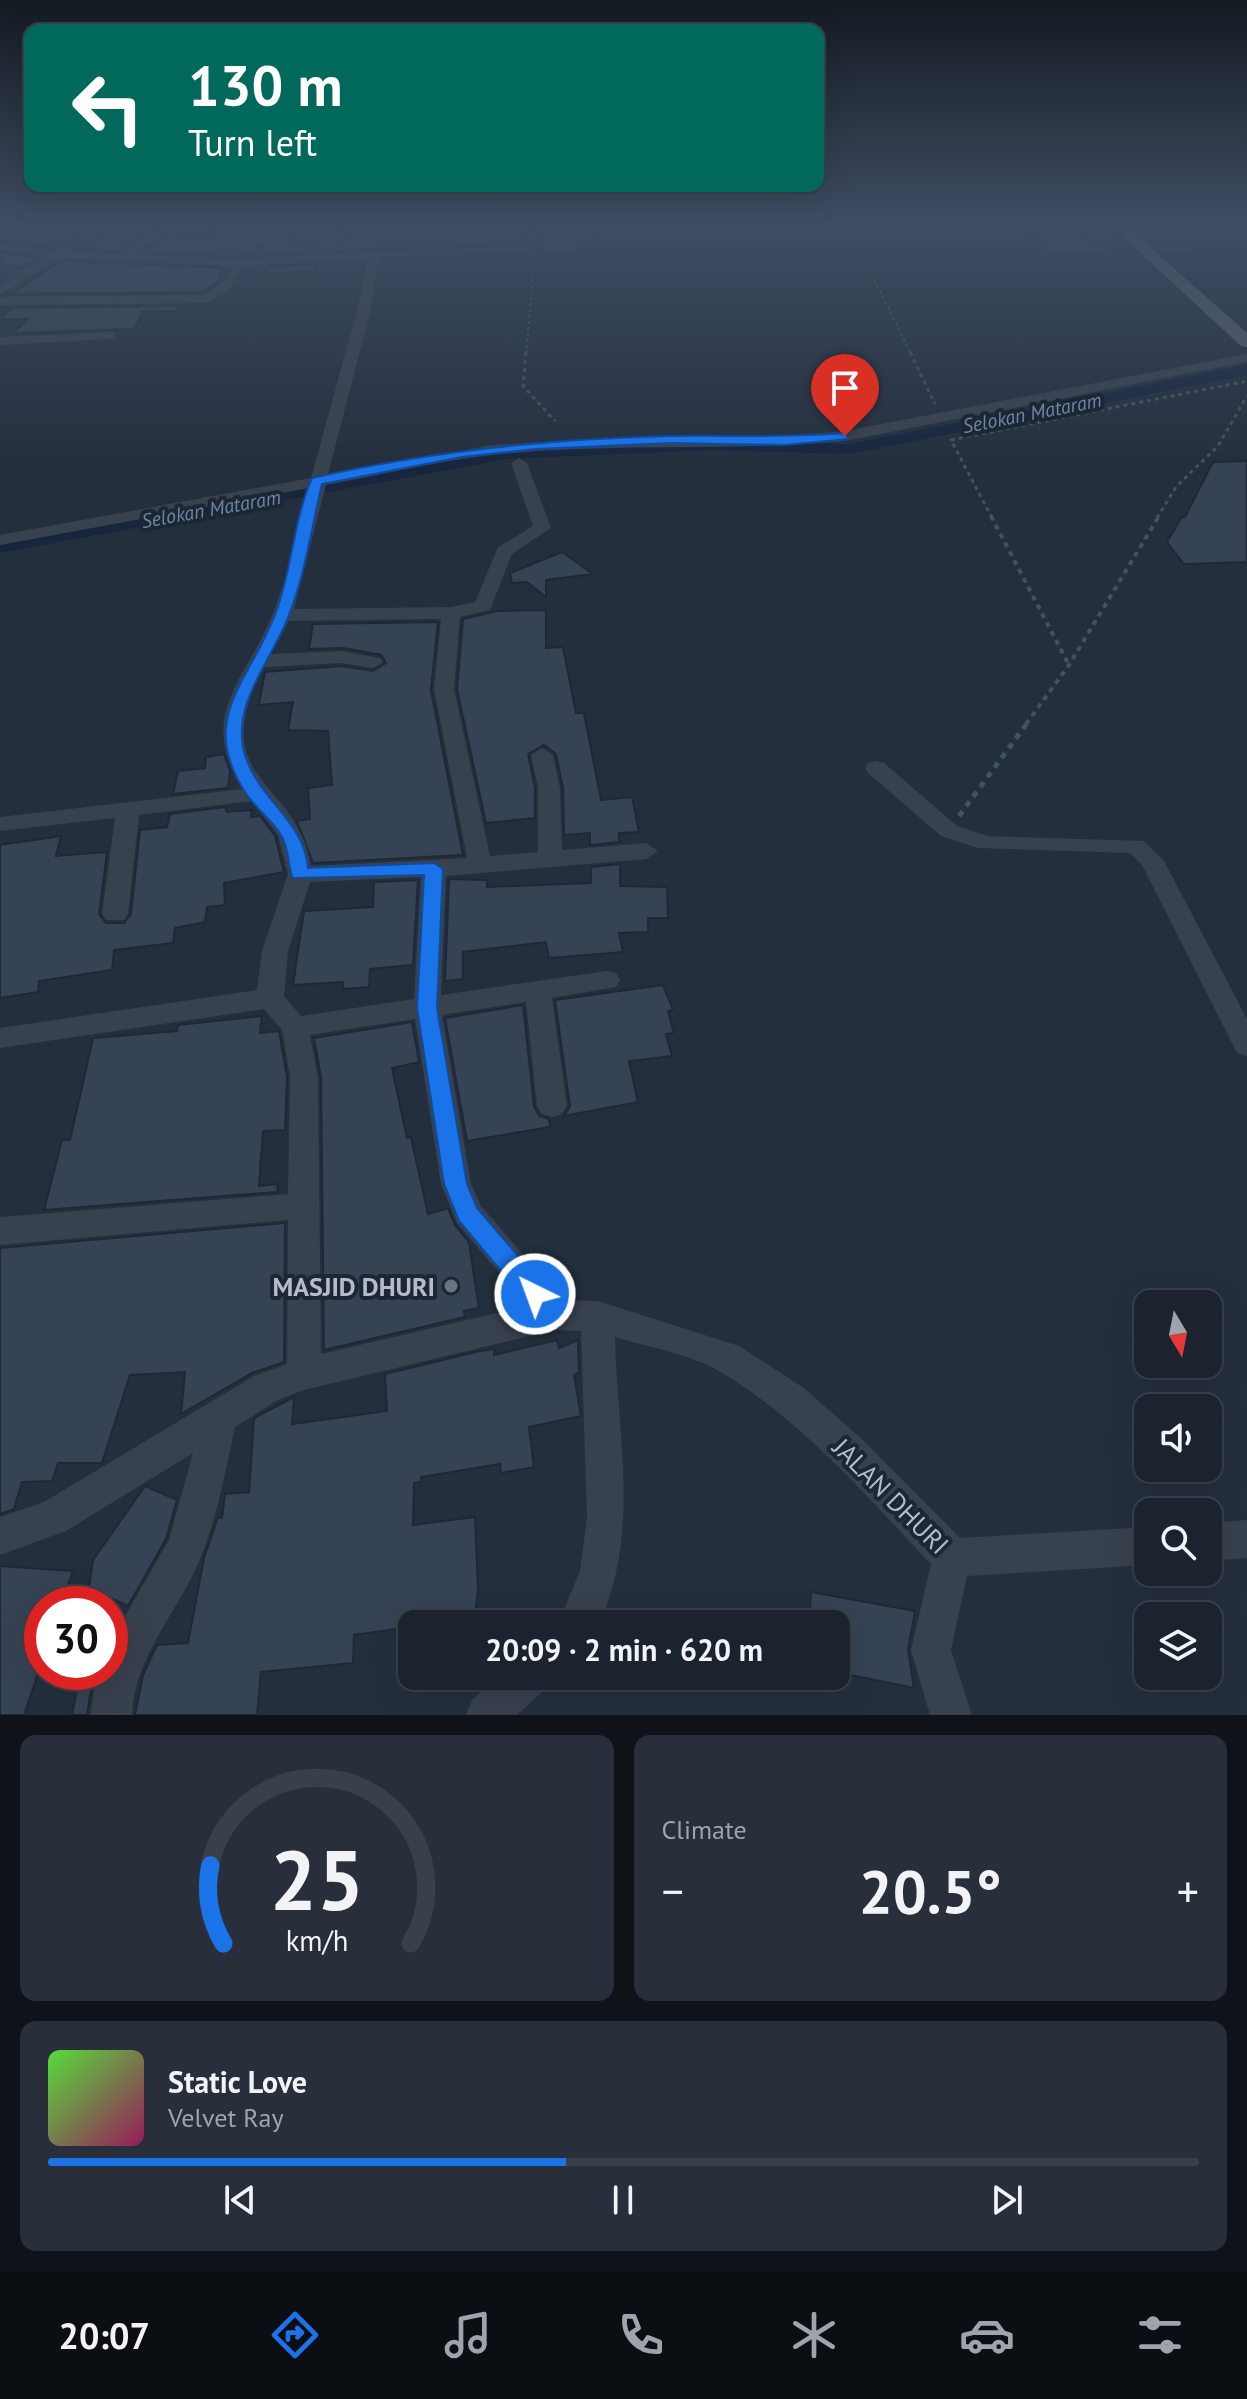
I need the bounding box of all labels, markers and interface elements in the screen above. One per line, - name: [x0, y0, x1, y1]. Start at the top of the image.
- text: 130 m: [188, 49, 343, 121]
- icon: left: [56, 56, 160, 160]
- text: Turn left: [188, 119, 317, 166]
- pin: [811, 354, 879, 436]
- icon: arrive: [823, 366, 867, 410]
- water label: Selokan Mataram: [960, 387, 1104, 439]
- water label: Selokan Mataram: [139, 484, 283, 534]
- position arrow: [493, 1252, 577, 1336]
- place label: MASJID DHURI: [272, 1270, 435, 1303]
- marker: MASJID DHURI: [442, 1277, 460, 1295]
- north arrow: [1134, 1290, 1222, 1378]
- map controls: [1134, 1290, 1222, 1690]
- button: sound: [1134, 1394, 1222, 1482]
- street label: JALAN DHURI: [825, 1430, 956, 1561]
- button: search: [1134, 1498, 1222, 1586]
- speed limit sign: 30: [24, 1586, 128, 1690]
- button: layers: [1134, 1602, 1222, 1690]
- text: 20:09 · 2 min · 620 m: [485, 1630, 763, 1669]
- text: Climate: [662, 1813, 747, 1846]
- text: 25: [270, 1825, 364, 1933]
- text: 20.5°: [859, 1852, 1002, 1930]
- text: −: [662, 1862, 684, 1919]
- text: +: [1177, 1862, 1199, 1919]
- text: km/h: [285, 1922, 348, 1959]
- text: Static Love: [168, 2062, 307, 2101]
- text: Velvet Ray: [168, 2101, 284, 2134]
- icon: previous: [218, 2178, 262, 2222]
- icon: pause: [601, 2178, 645, 2222]
- icon: next: [985, 2178, 1029, 2222]
- icon: directions: [267, 2307, 323, 2363]
- icon: music: [440, 2307, 496, 2363]
- icon: phone: [613, 2307, 669, 2363]
- icon: climate: [786, 2307, 842, 2363]
- icon: car: [959, 2307, 1015, 2363]
- icon: filters: [1132, 2307, 1188, 2363]
- text: 20:07: [59, 2312, 150, 2359]

